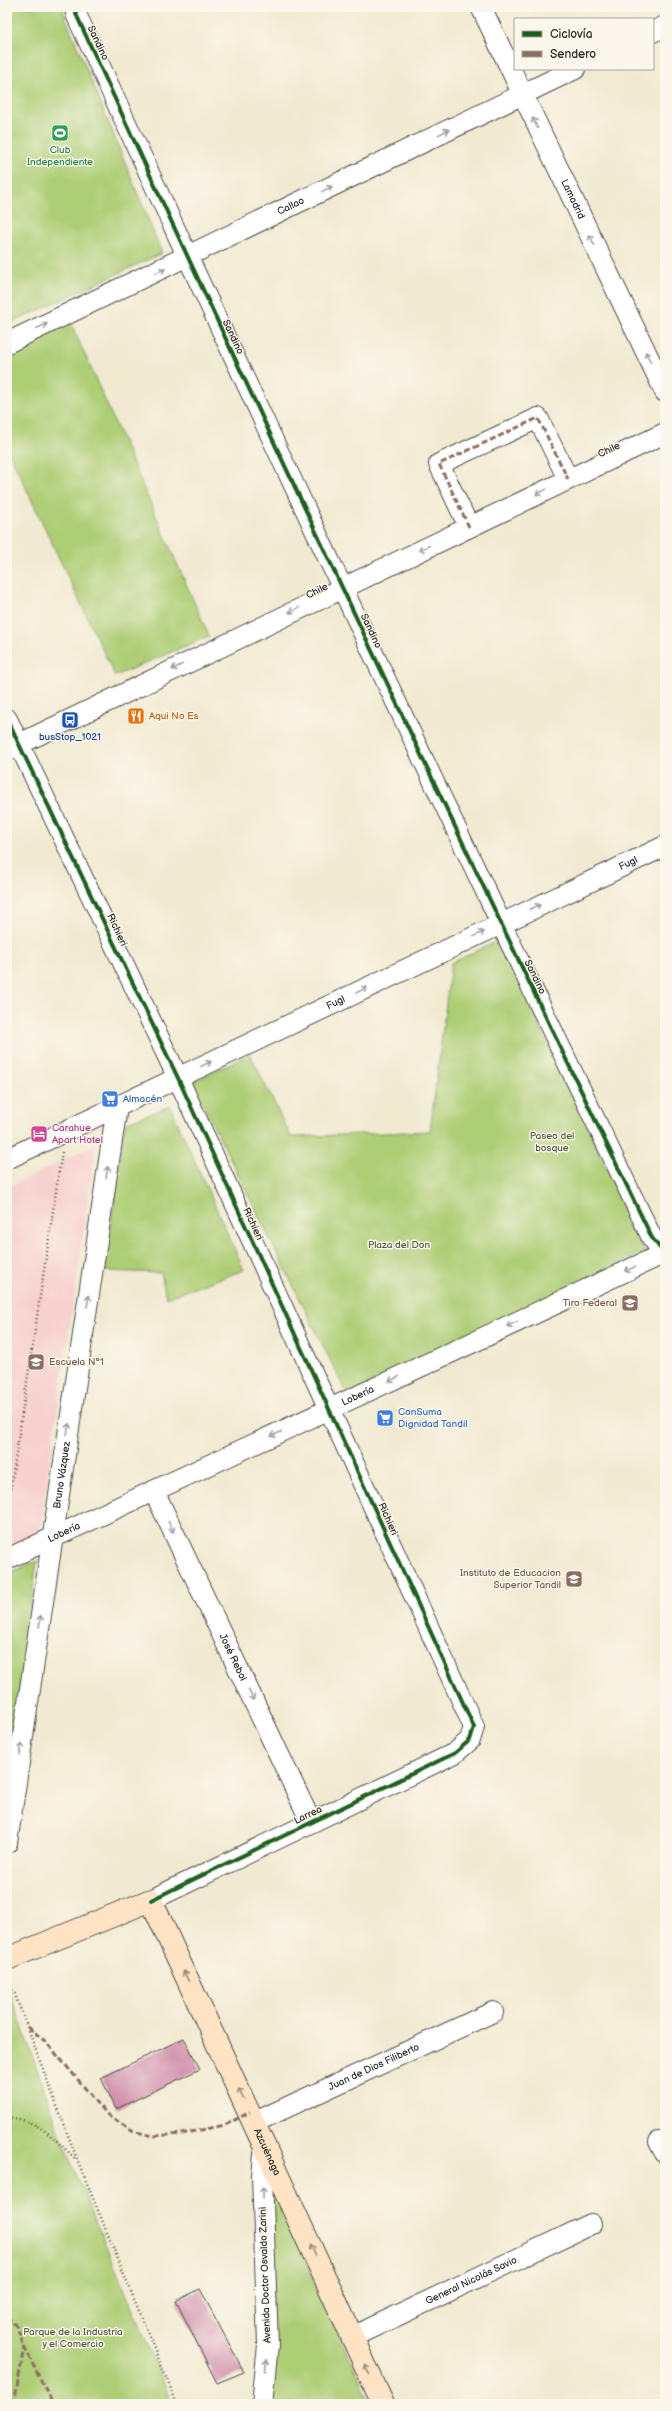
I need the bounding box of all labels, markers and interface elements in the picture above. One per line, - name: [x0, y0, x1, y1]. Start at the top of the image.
- legend: [514, 18, 654, 70]
- street label: Sandino: [85, 24, 111, 62]
- text: Ciclovía: [550, 27, 593, 42]
- text: Sendero: [550, 47, 596, 62]
- one-way arrow: [531, 117, 538, 129]
- sports icon: Club Independiente: [50, 123, 70, 143]
- one-way arrow: [438, 128, 450, 135]
- place label: Club Independiente: [27, 144, 93, 168]
- street label: Lamadrid: [558, 177, 588, 221]
- one-way arrow: [321, 185, 333, 192]
- street label: Callao: [275, 194, 306, 218]
- one-way arrow: [588, 234, 595, 246]
- one-way arrow: [153, 267, 165, 274]
- street label: Sandino: [220, 318, 246, 356]
- one-way arrow: [36, 322, 48, 329]
- one-way arrow: [644, 352, 651, 364]
- street label: Chile: [596, 440, 622, 460]
- one-way arrow: [536, 489, 548, 496]
- one-way arrow: [419, 545, 431, 552]
- street label: Chile: [304, 581, 330, 601]
- one-way arrow: [289, 607, 301, 614]
- street label: Sandino: [358, 612, 384, 650]
- one-way arrow: [172, 664, 184, 671]
- restaurant icon: Aqui No Es: [126, 706, 146, 726]
- bus stop icon: busStop_1021: [60, 710, 80, 730]
- place label: Aqui No Es: [149, 710, 199, 722]
- place label: busStop_1021: [39, 731, 101, 743]
- street label: Fugl: [617, 854, 640, 873]
- one-way arrow: [529, 903, 541, 910]
- street label: Richieri: [104, 912, 130, 948]
- one-way arrow: [473, 930, 485, 937]
- street label: Sandino: [522, 958, 549, 996]
- one-way arrow: [355, 986, 367, 993]
- street label: Fugl: [324, 993, 347, 1012]
- one-way arrow: [200, 1060, 212, 1067]
- supermarket icon: Almacén: [100, 1089, 120, 1109]
- place label: Almacén: [123, 1093, 163, 1105]
- place label: Carahue Apart Hotel: [52, 1122, 103, 1146]
- hotel icon: Carahue Apart Hotel: [29, 1124, 49, 1144]
- park label: Paseo del bosque: [530, 1130, 574, 1154]
- one-way arrow: [103, 1166, 111, 1179]
- street label: Richieri: [240, 1206, 266, 1242]
- park label: Plaza del Don: [368, 1239, 430, 1251]
- one-way arrow: [624, 1266, 636, 1273]
- school or university icon: Tiro Federal: [620, 1293, 640, 1313]
- one-way arrow: [84, 1295, 92, 1308]
- place label: Tiro Federal: [563, 1297, 617, 1309]
- one-way arrow: [506, 1321, 518, 1328]
- school or university icon: Escuela N°1: [26, 1352, 46, 1372]
- place label: Escuela N°1: [49, 1356, 104, 1368]
- one-way arrow: [388, 1376, 400, 1383]
- street label: Lobería: [340, 1383, 376, 1409]
- place label: ConSuma Dignidad Tandil: [398, 1406, 467, 1430]
- supermarket icon: ConSuma Dignidad Tandil: [375, 1408, 395, 1428]
- one-way arrow: [64, 1423, 72, 1436]
- one-way arrow: [270, 1431, 282, 1438]
- street label: Bruno Vázquez: [51, 1441, 73, 1509]
- street label: Richieri: [375, 1501, 401, 1537]
- street label: Lobería: [46, 1520, 83, 1545]
- one-way arrow: [168, 1520, 175, 1532]
- place label: Instituto de Educacion Superior Tandil: [460, 1567, 561, 1591]
- school or university icon: Instituto de Educacion Superior Tandil: [564, 1569, 584, 1589]
- one-way arrow: [36, 1615, 44, 1628]
- street label: José Rebol: [216, 1632, 249, 1683]
- one-way arrow: [248, 1688, 255, 1700]
- one-way arrow: [17, 1743, 25, 1756]
- street label: Larrea: [292, 1803, 324, 1827]
- one-way arrow: [182, 1971, 189, 1983]
- street label: Juan de Dios Filiberto: [327, 2041, 422, 2093]
- one-way arrow: [237, 2088, 244, 2100]
- street label: Azcuénaga: [251, 2127, 283, 2178]
- one-way arrow: [259, 2187, 267, 2200]
- street label: Avenida Doctor Osvaldo Zarini: [257, 2207, 273, 2343]
- one-way arrow: [309, 2245, 316, 2257]
- street label: General Nicolás Savio: [424, 2254, 519, 2307]
- park label: Parque de la Industria y el Comercio: [23, 2326, 123, 2350]
- one-way arrow: [262, 2359, 269, 2372]
- one-way arrow: [363, 2363, 370, 2375]

